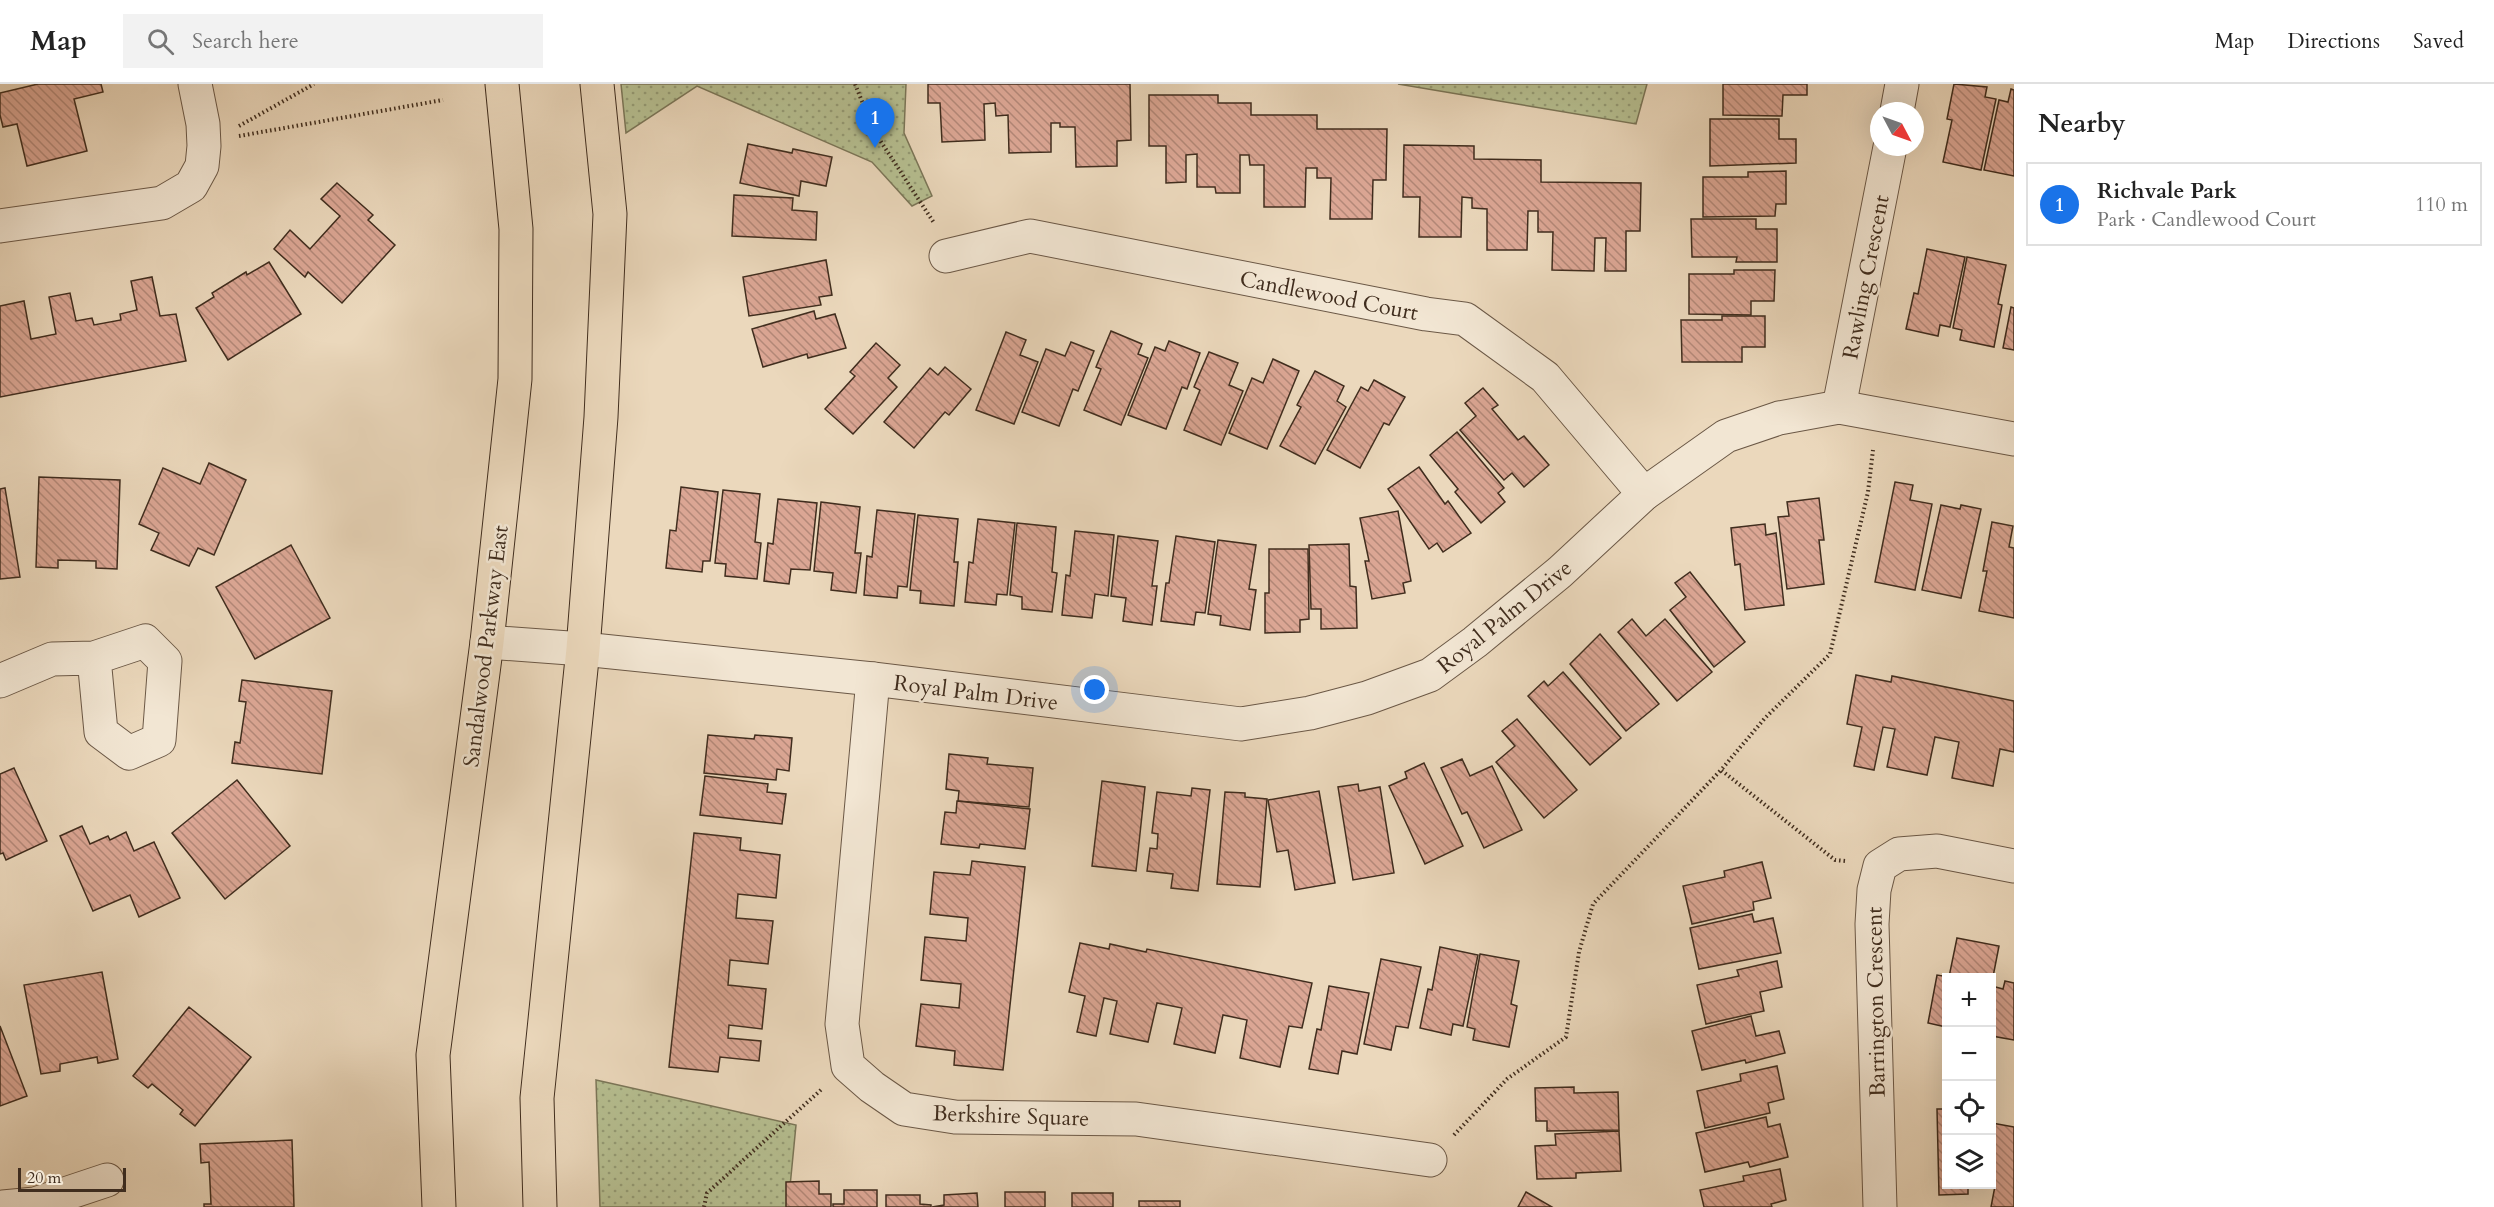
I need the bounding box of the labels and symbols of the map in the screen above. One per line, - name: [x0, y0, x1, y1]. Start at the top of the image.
- pin: 1: [856, 98, 894, 148]
- north arrow: [1870, 102, 1924, 156]
- street label: Rawling Crescent: [1835, 193, 1897, 362]
- street label: Candlewood Court: [1237, 264, 1421, 328]
- street label: Sandalwood Parkway East: [456, 524, 516, 769]
- street label: Royal Palm Drive: [1431, 553, 1578, 681]
- street label: Royal Palm Drive: [892, 668, 1060, 718]
- your location: [1080, 675, 1109, 704]
- street label: Barrington Crescent: [1859, 906, 1893, 1097]
- street label: Berkshire Square: [932, 1098, 1090, 1134]
- scale bar: [18, 1165, 126, 1192]

